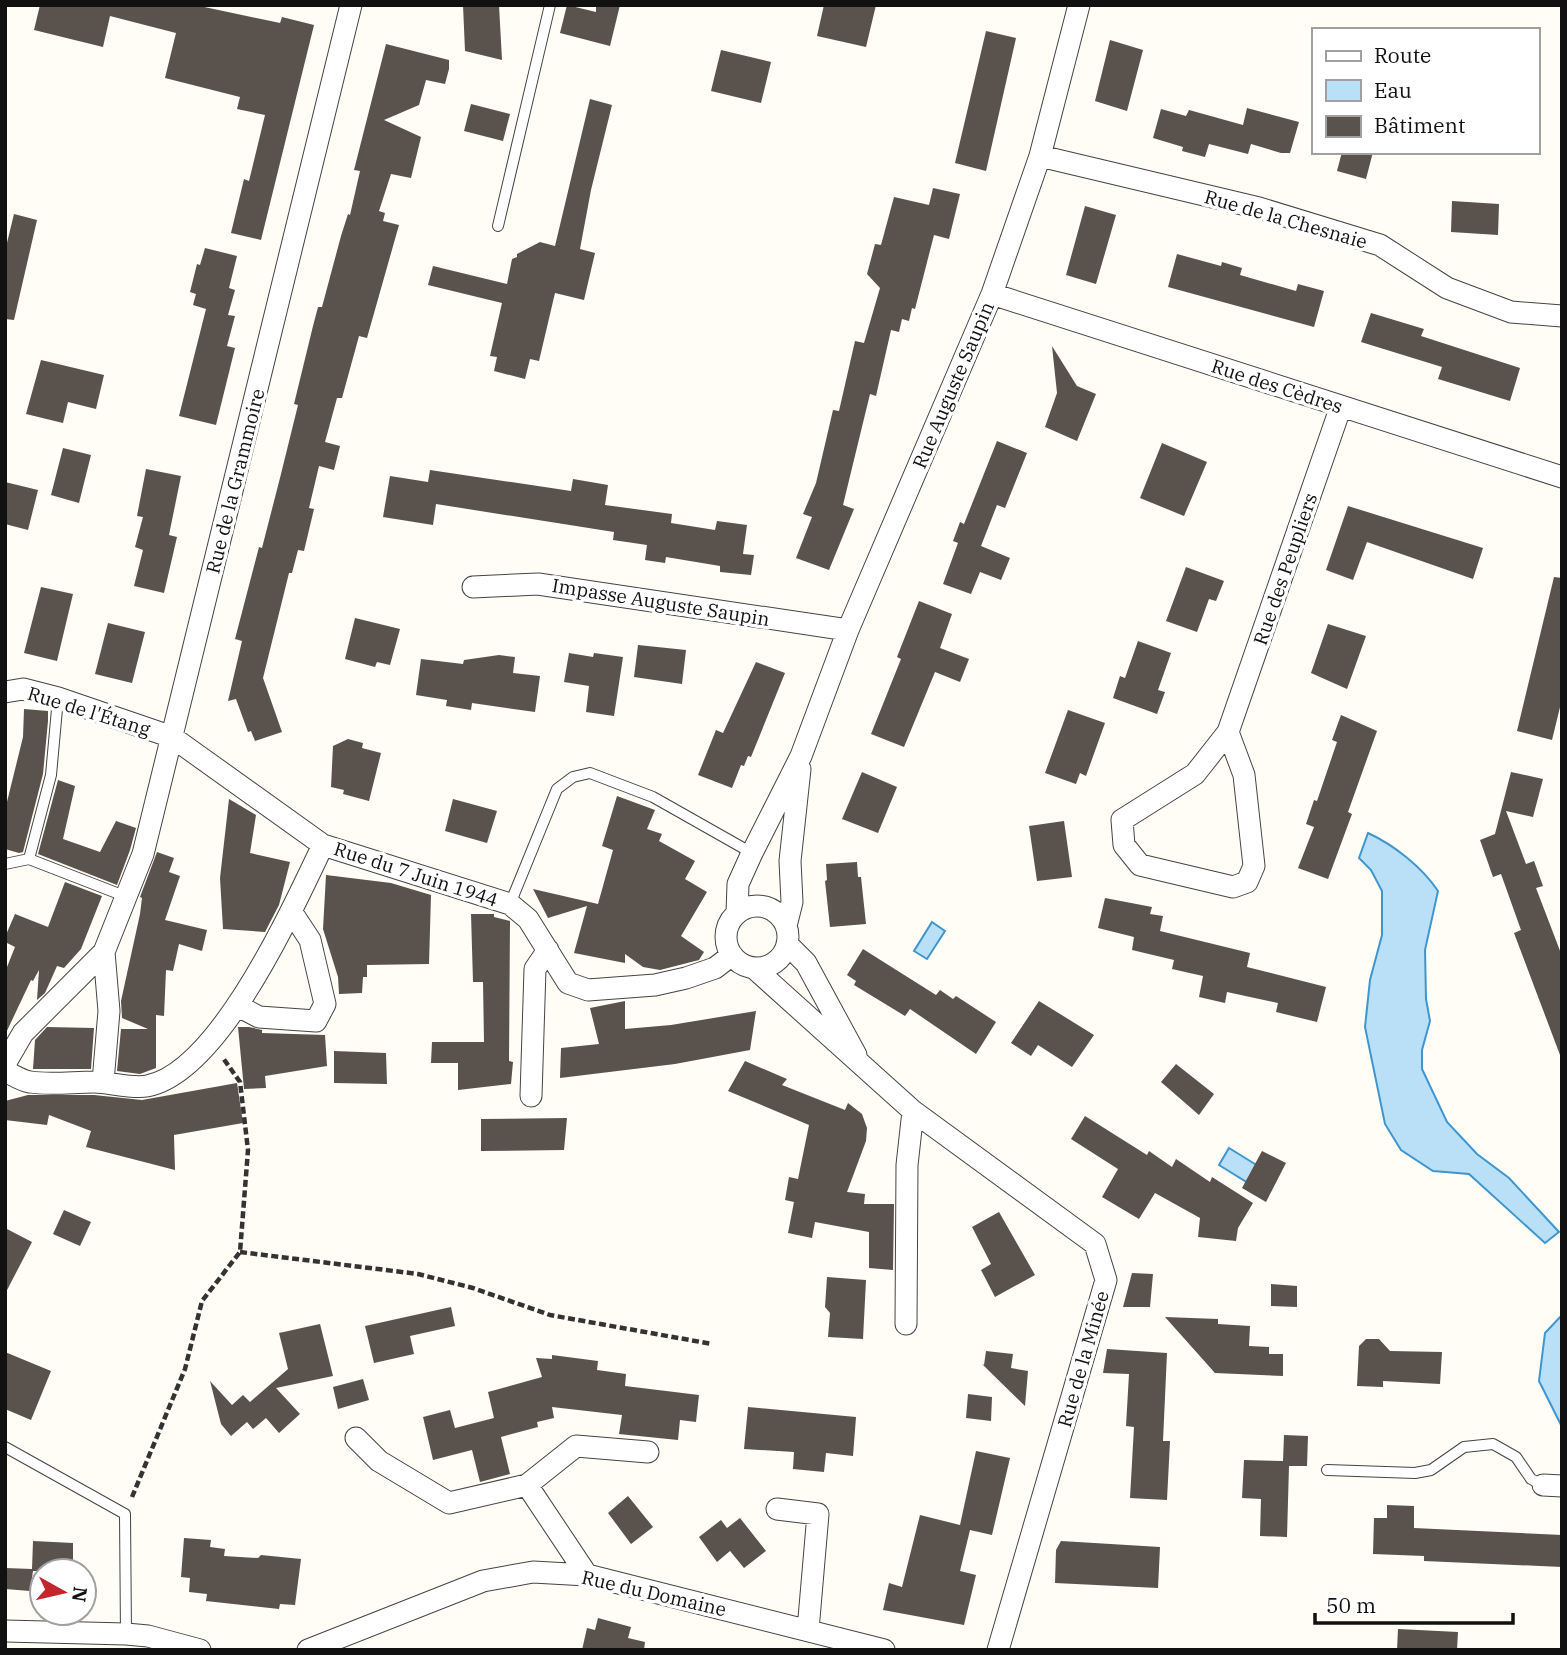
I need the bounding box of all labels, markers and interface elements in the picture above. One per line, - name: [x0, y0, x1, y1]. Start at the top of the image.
- legend: [1312, 28, 1539, 154]
- text: Route: [1374, 41, 1431, 69]
- text: Eau: [1374, 76, 1412, 104]
- text: Bâtiment: [1374, 111, 1465, 139]
- street label: Rue de la Chesnaie: [1202, 184, 1370, 254]
- street label: Rue Auguste Saupin: [907, 298, 999, 472]
- street label: Rue des Cèdres: [1208, 354, 1346, 418]
- street label: Rue de la Grammoire: [200, 386, 270, 576]
- street label: Rue des Peupliers: [1248, 490, 1322, 648]
- street label: Impasse Auguste Saupin: [551, 573, 771, 631]
- street label: Rue de l'Étang: [25, 681, 154, 741]
- street label: Rue du 7 Juin 1944: [331, 836, 501, 912]
- street label: Rue de la Minée: [1052, 1288, 1114, 1430]
- north arrow: [28, 1557, 98, 1627]
- street label: Rue du Domaine: [579, 1565, 729, 1621]
- scale bar: [1315, 1582, 1513, 1626]
- text: N: [67, 1585, 93, 1603]
- text: 50 m: [1326, 1591, 1376, 1619]

